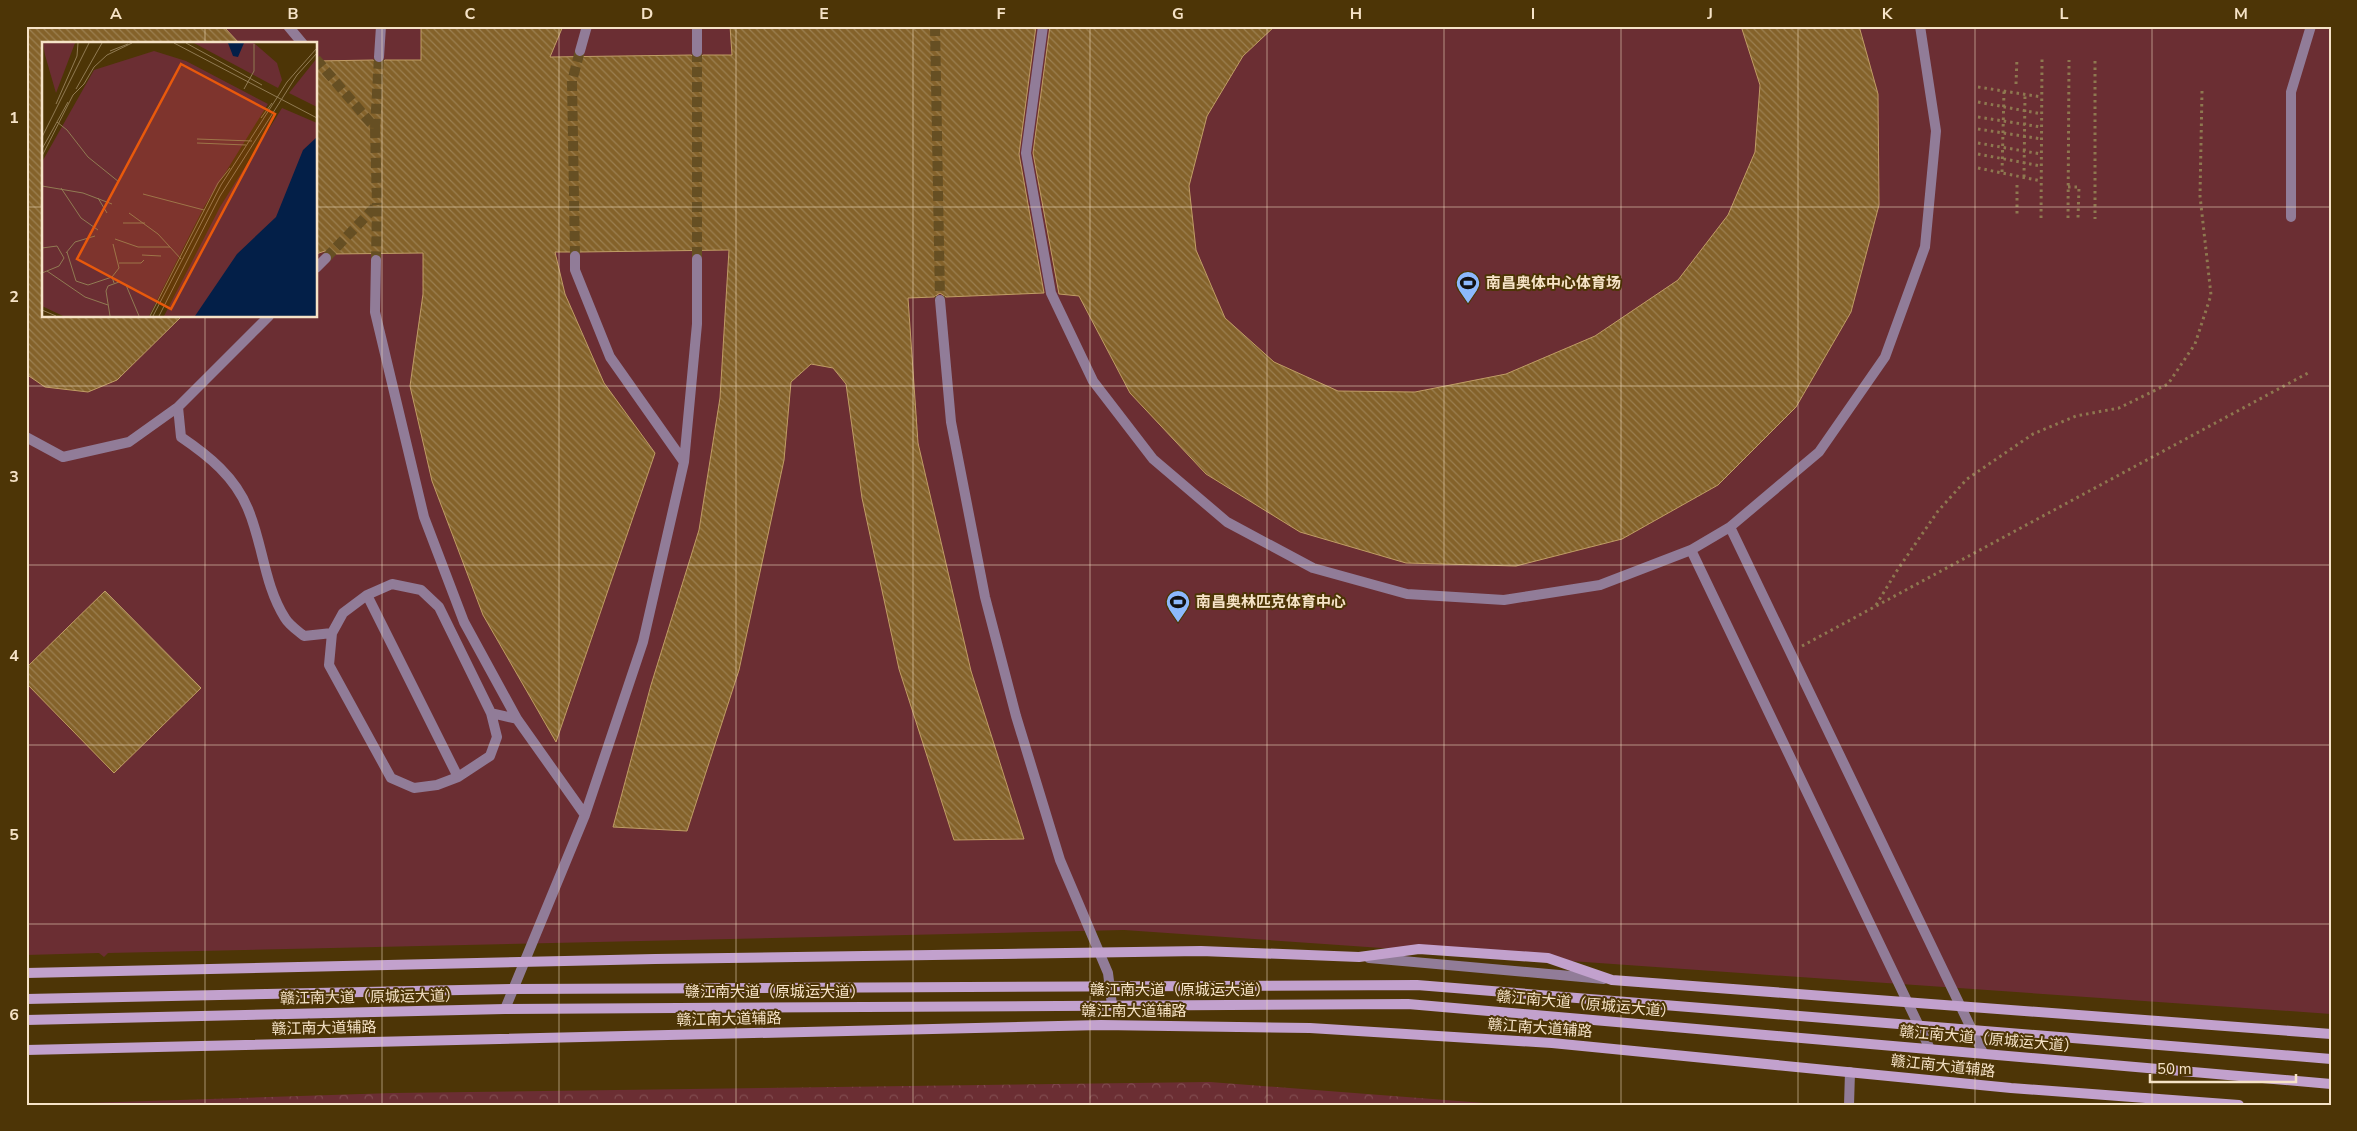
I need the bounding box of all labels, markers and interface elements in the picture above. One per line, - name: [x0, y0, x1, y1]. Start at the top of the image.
- text: A: [110, 3, 122, 25]
- text: B: [287, 3, 299, 25]
- text: C: [465, 3, 476, 25]
- text: D: [641, 3, 653, 25]
- text: E: [819, 3, 829, 25]
- text: F: [997, 3, 1006, 25]
- text: G: [1172, 3, 1184, 25]
- text: H: [1350, 3, 1362, 25]
- text: I: [1531, 3, 1535, 25]
- text: J: [1706, 3, 1713, 25]
- text: K: [1882, 3, 1894, 25]
- text: L: [2060, 3, 2069, 25]
- text: M: [2234, 3, 2248, 25]
- inset map: [42, 42, 318, 318]
- text: 1: [9, 107, 19, 129]
- sports icon: 南昌奥体中心体育场: [1455, 270, 1481, 304]
- place label: 南昌奥体中心体育场: [1486, 273, 1621, 293]
- text: 2: [9, 286, 19, 308]
- text: 3: [9, 466, 19, 488]
- sports icon: 南昌奥林匹克体育中心: [1165, 589, 1191, 623]
- place label: 南昌奥林匹克体育中心: [1196, 592, 1346, 612]
- text: 4: [9, 645, 19, 667]
- text: 5: [9, 824, 19, 846]
- street label: 赣江南大道（原城运大道）: [1090, 980, 1270, 1000]
- street label: 赣江南大道（原城运大道）: [685, 982, 865, 1002]
- street label: 赣江南大道（原城运大道）: [280, 985, 460, 1009]
- street label: 赣江南大道（原城运大道）: [1495, 986, 1677, 1022]
- street label: 赣江南大道辅路: [1081, 1001, 1187, 1021]
- text: 6: [9, 1004, 19, 1026]
- street label: 赣江南大道辅路: [676, 1008, 782, 1030]
- street label: 赣江南大道辅路: [1487, 1014, 1593, 1042]
- street label: 赣江南大道辅路: [271, 1017, 377, 1039]
- street label: 赣江南大道（原城运大道）: [1898, 1021, 2080, 1057]
- street label: 赣江南大道辅路: [1890, 1051, 1996, 1081]
- scale bar: [2150, 1051, 2296, 1083]
- text: 50 m: [2157, 1059, 2192, 1079]

